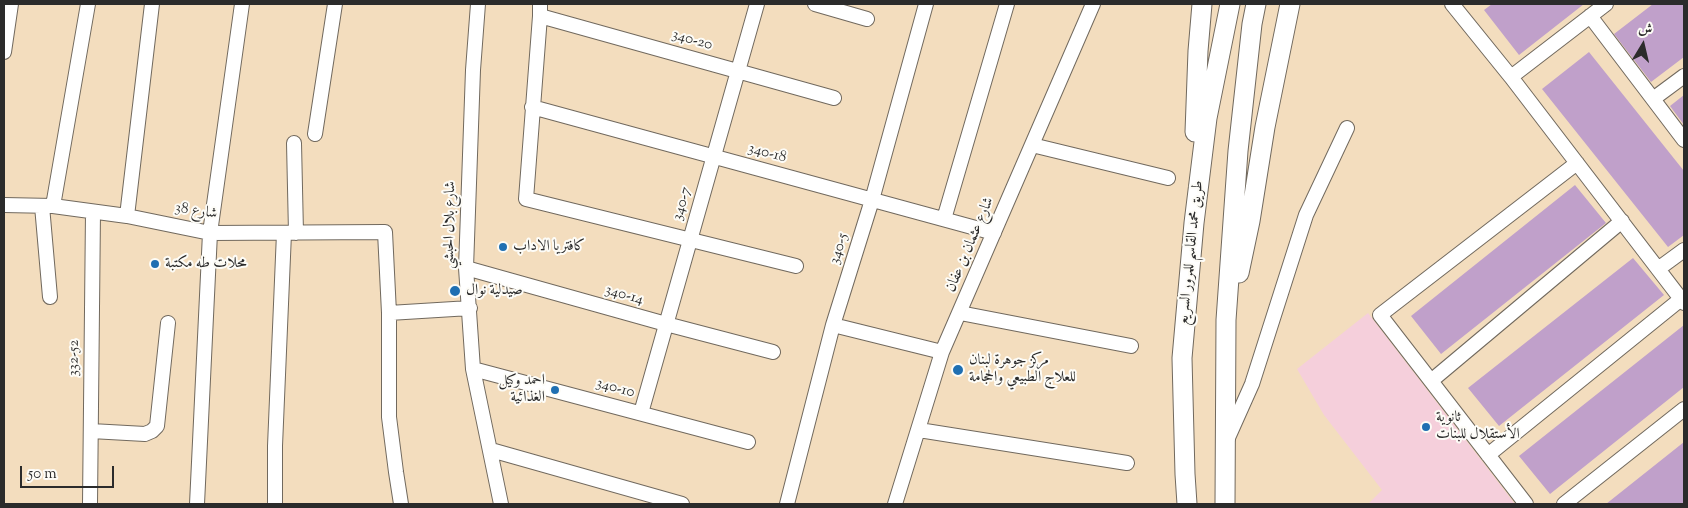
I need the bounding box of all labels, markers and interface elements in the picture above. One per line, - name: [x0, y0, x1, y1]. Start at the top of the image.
- text: ش: [1637, 19, 1654, 41]
- north arrow: [1618, 20, 1668, 70]
- street label: 340-20: [670, 27, 714, 55]
- street label: 340-18: [746, 140, 788, 168]
- street label: طريق محمد القاسم للمرور السريع: [1175, 180, 1209, 326]
- street label: شارع بلال الحبشي: [441, 181, 461, 269]
- street label: 340-7: [670, 185, 696, 223]
- street label: شارع عثمان بن عفان: [943, 195, 999, 295]
- street label: شارع 38: [173, 200, 219, 224]
- street label: 340-5: [827, 231, 853, 267]
- place label: كافتريا الاداب: [513, 238, 585, 256]
- marker: كافتريا الاداب: [497, 241, 509, 253]
- place label: محلات طه مكتبة: [165, 255, 247, 273]
- marker: محلات طه مكتبة: [149, 258, 161, 270]
- place label: صيدلية نوال: [466, 282, 523, 300]
- street label: 340-14: [603, 282, 645, 310]
- marker: صيدلية نوال: [448, 284, 462, 298]
- street label: 332-52: [66, 340, 84, 376]
- place label: مركز جوهرة لبنان للعلاج الطبيعي والحجامة: [969, 352, 1076, 387]
- marker: مركز جوهرة لبنان للعلاج الطبيعي والحجامة: [951, 363, 965, 377]
- place label: احمد وكيل الغذائية: [499, 372, 545, 407]
- street label: 340-10: [594, 375, 636, 403]
- marker: احمد وكيل الغذائية: [549, 384, 561, 396]
- place label: ثانوية الأستقلال للبنات: [1436, 409, 1520, 444]
- marker: ثانوية الأستقلال للبنات: [1420, 421, 1432, 433]
- scale bar: [22, 456, 116, 488]
- text: 50 m: [28, 464, 57, 485]

